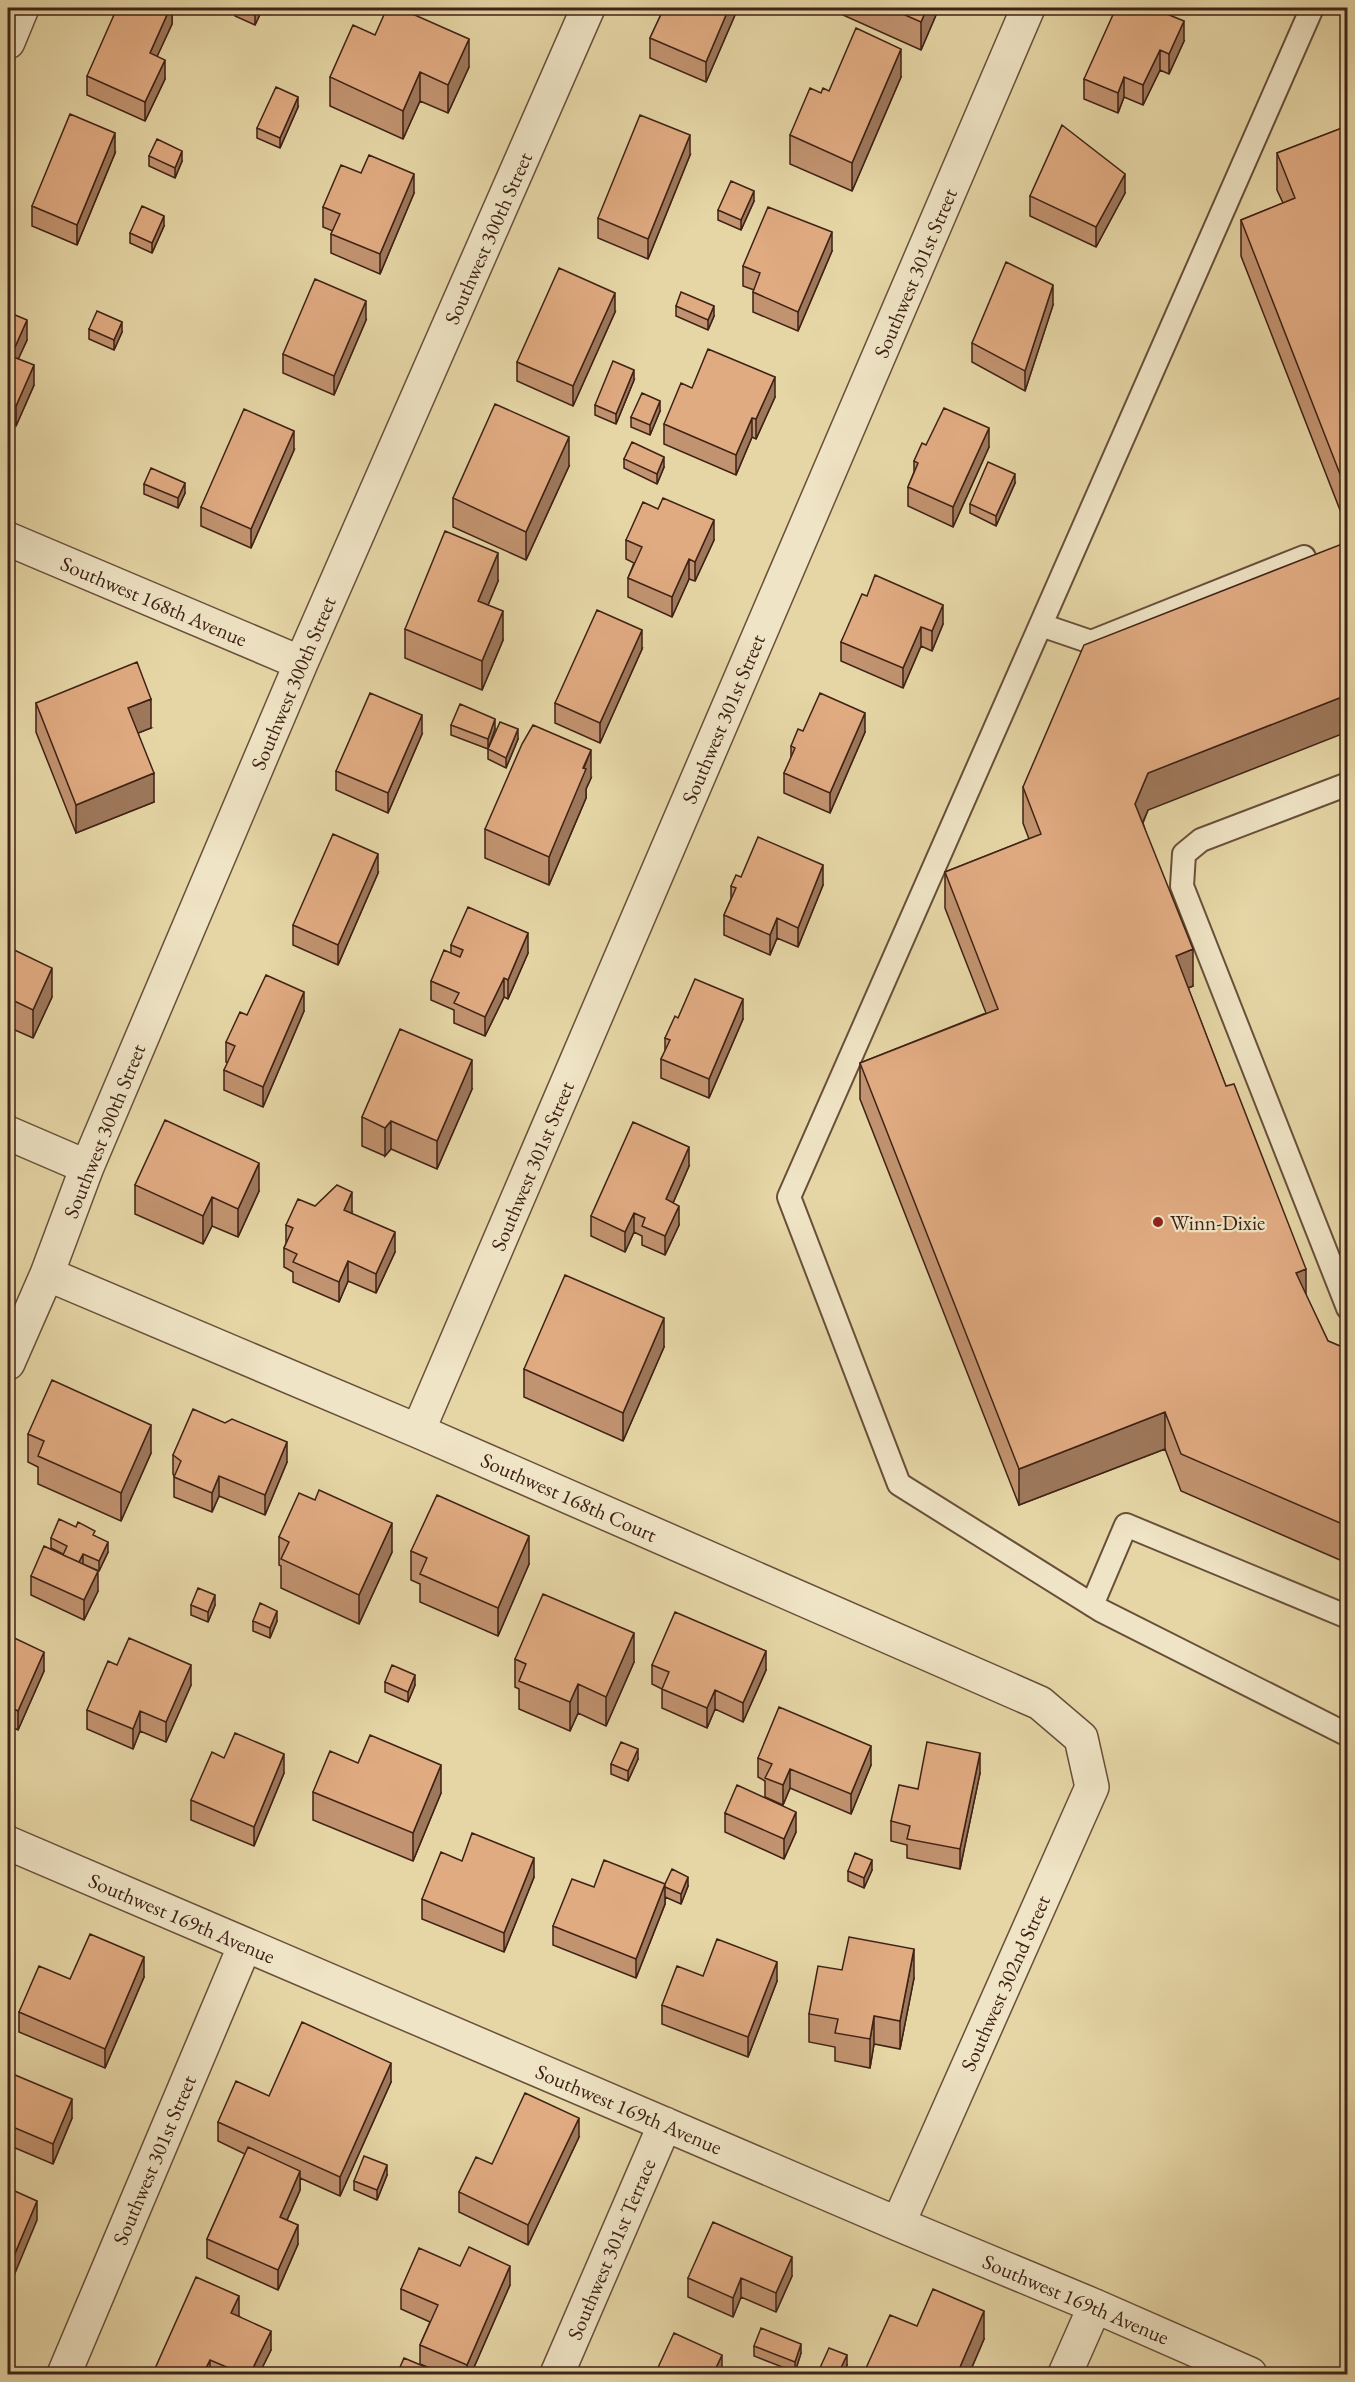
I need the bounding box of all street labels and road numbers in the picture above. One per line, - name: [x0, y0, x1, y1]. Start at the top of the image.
- street label: Southwest 300th Street: [438, 147, 538, 328]
- street label: Southwest 301st Street: [867, 184, 963, 362]
- street label: Southwest 168th Avenue: [57, 550, 251, 652]
- street label: Southwest 300th Street: [244, 592, 342, 774]
- street label: Southwest 301st Street: [675, 630, 771, 808]
- street label: Southwest 300th Street: [57, 1039, 151, 1222]
- street label: Southwest 301st Street: [484, 1077, 580, 1255]
- street label: Southwest 168th Court: [477, 1446, 661, 1548]
- street label: Southwest 169th Avenue: [85, 1867, 279, 1969]
- street label: Southwest 302nd Street: [954, 1890, 1056, 2075]
- street label: Southwest 169th Avenue: [532, 2058, 726, 2160]
- street label: Southwest 301st Street: [106, 2071, 202, 2249]
- street label: Southwest 301st Terrace: [561, 2154, 661, 2344]
- street label: Southwest 169th Avenue: [979, 2248, 1173, 2350]

